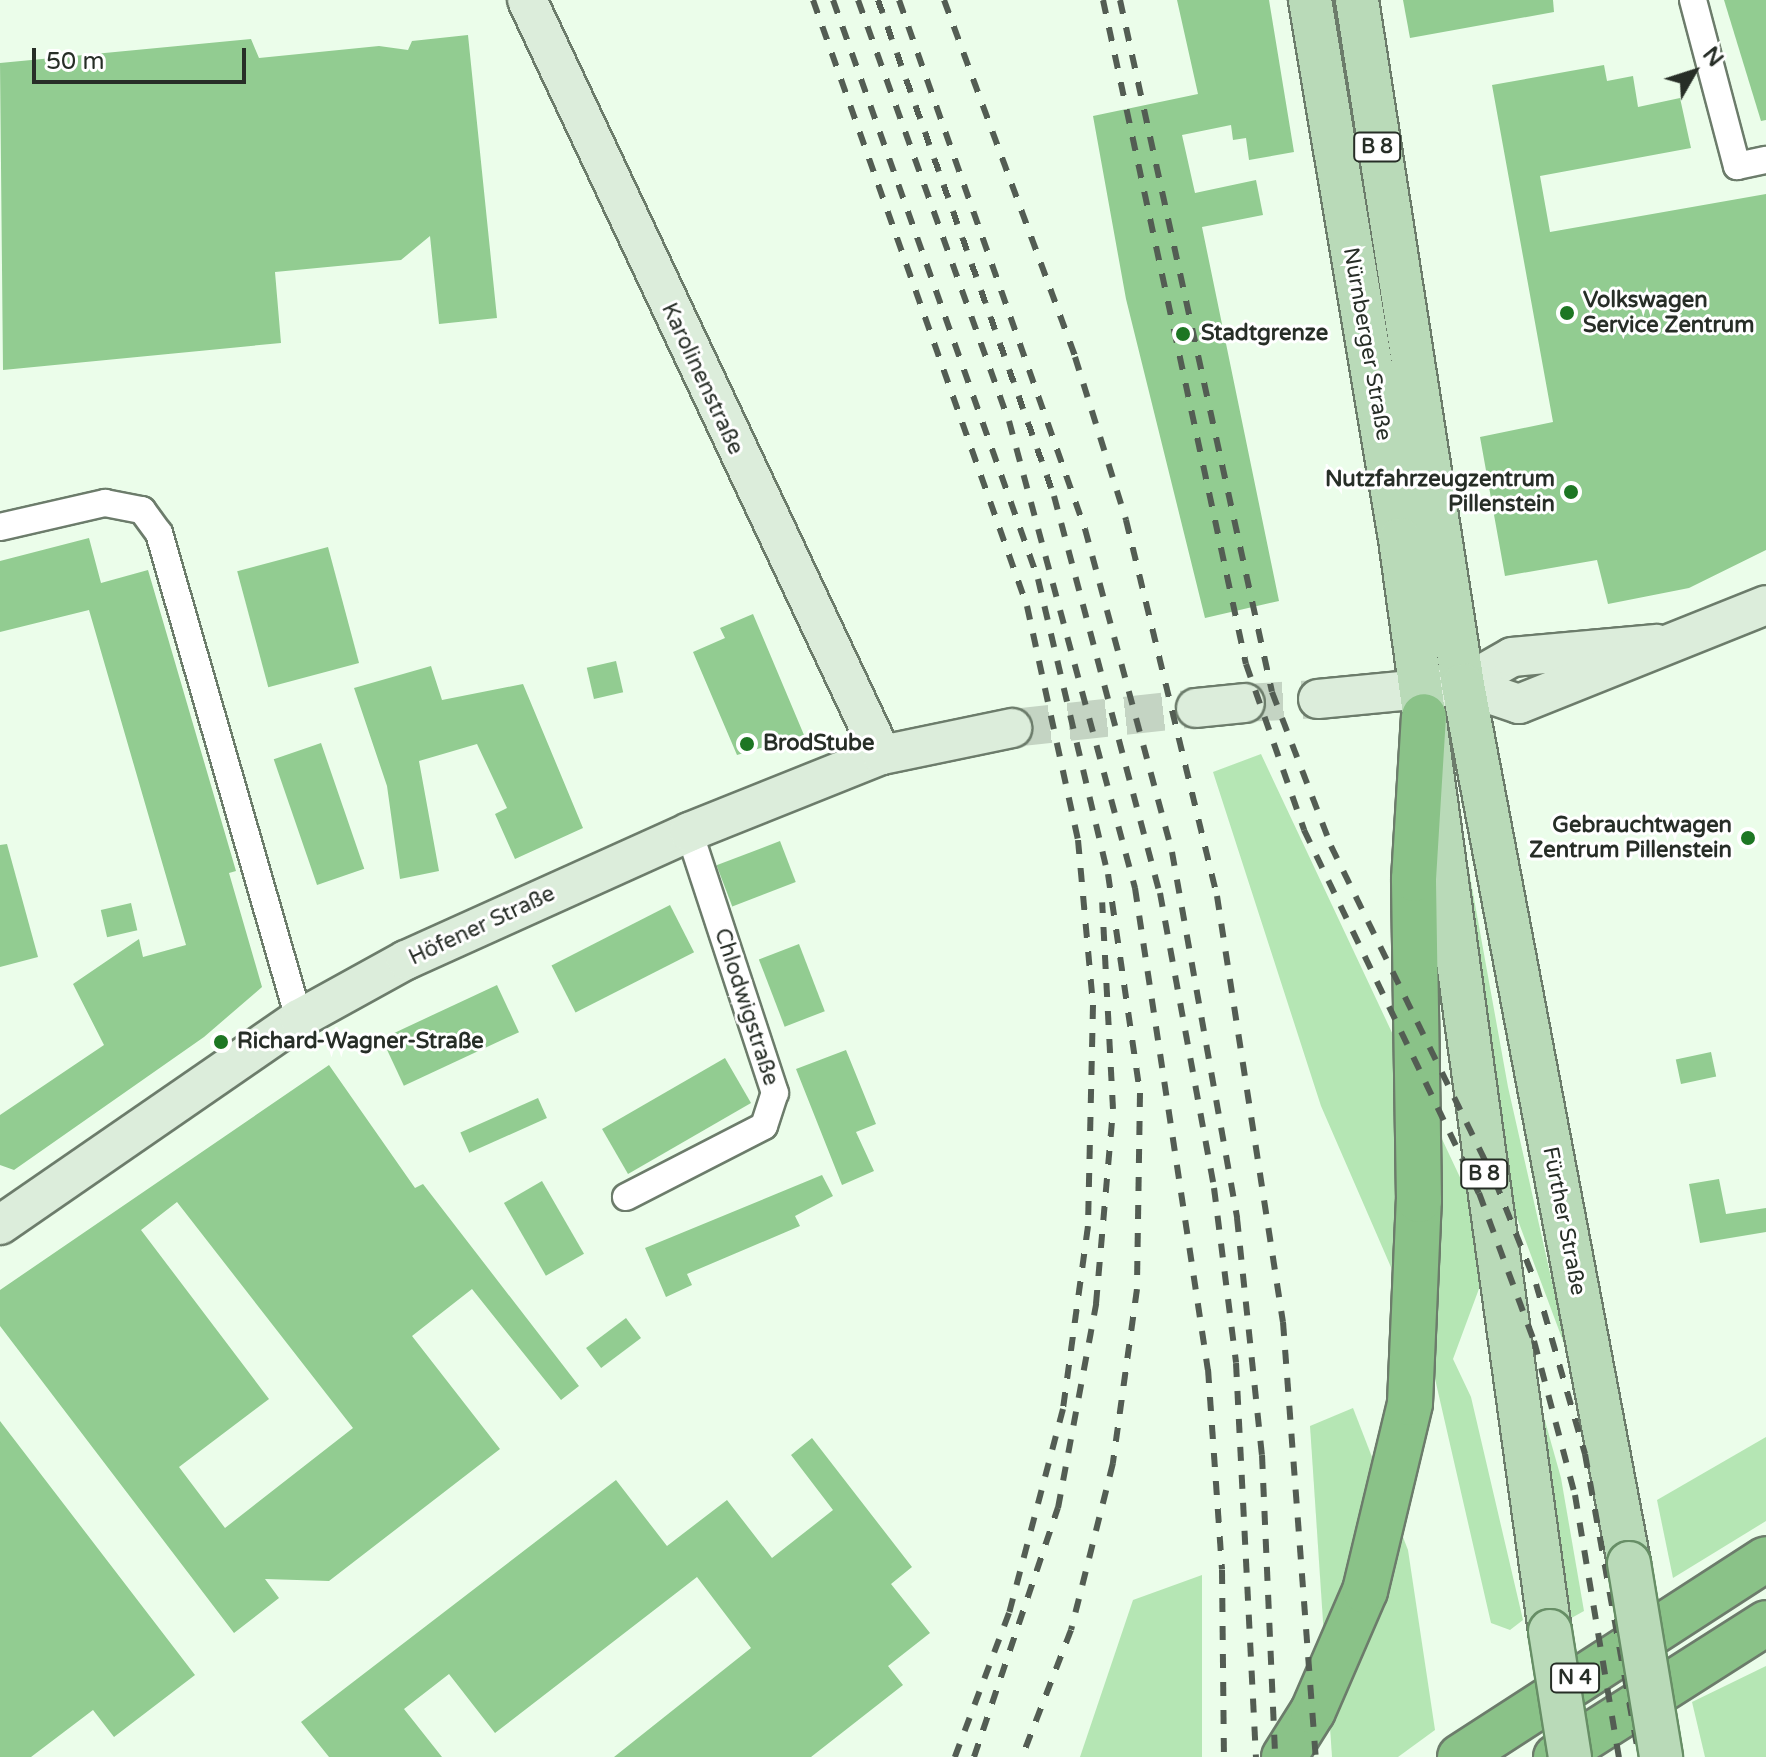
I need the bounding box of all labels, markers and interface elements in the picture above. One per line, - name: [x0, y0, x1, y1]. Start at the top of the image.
- scale bar: [36, 32, 250, 82]
- north arrow: [1654, 32, 1734, 112]
- text: N: [1697, 42, 1728, 72]
- text: 50 m: [46, 47, 104, 76]
- road number: B 8: [1353, 131, 1401, 163]
- street label: Nürnberger Straße: [1337, 245, 1397, 443]
- place label: Volkswagen Service Zentrum: [1583, 287, 1754, 338]
- street label: Karolinenstraße: [655, 299, 749, 459]
- marker: Volkswagen Service Zentrum: [1558, 304, 1576, 322]
- place label: Stadtgrenze: [1201, 321, 1328, 347]
- marker: Stadtgrenze: [1172, 323, 1194, 345]
- place label: Nutzfahrzeugzentrum Pillenstein: [1325, 466, 1555, 518]
- marker: Nutzfahrzeugzentrum Pillenstein: [1562, 483, 1580, 501]
- place label: BrodStube: [763, 731, 874, 757]
- marker: BrodStube: [738, 735, 756, 753]
- place label: Gebrauchtwagen Zentrum Pillenstein: [1529, 812, 1732, 864]
- marker: Gebrauchtwagen Zentrum Pillenstein: [1739, 829, 1757, 847]
- street label: Höfener Straße: [405, 881, 559, 971]
- street label: Chlodwigstraße: [708, 925, 784, 1089]
- place label: Richard-Wagner-Straße: [237, 1029, 484, 1055]
- marker: Richard-Wagner-Straße: [212, 1033, 230, 1051]
- street label: Fürther Straße: [1537, 1144, 1591, 1298]
- road number: B 8: [1460, 1158, 1508, 1190]
- road number: N 4: [1549, 1662, 1601, 1694]

